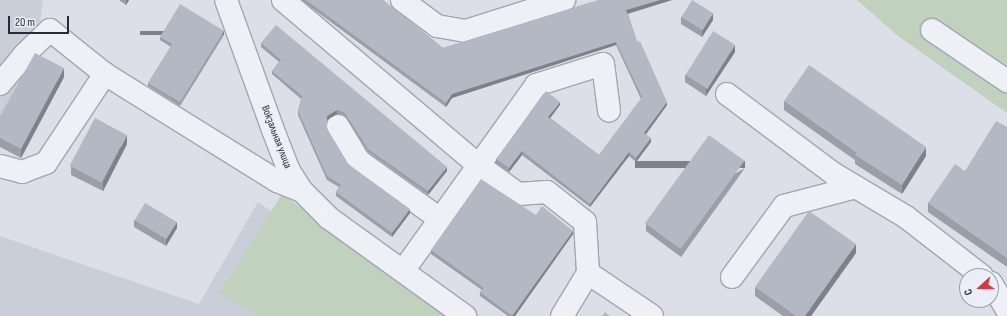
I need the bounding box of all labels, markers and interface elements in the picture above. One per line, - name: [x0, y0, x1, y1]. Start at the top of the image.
- scale bar: [10, 8, 71, 34]
- text: 20 m: [15, 15, 35, 30]
- street label: Вокзальная улица: [258, 104, 294, 170]
- north arrow: [959, 268, 999, 308]
- text: С: [961, 287, 975, 297]

